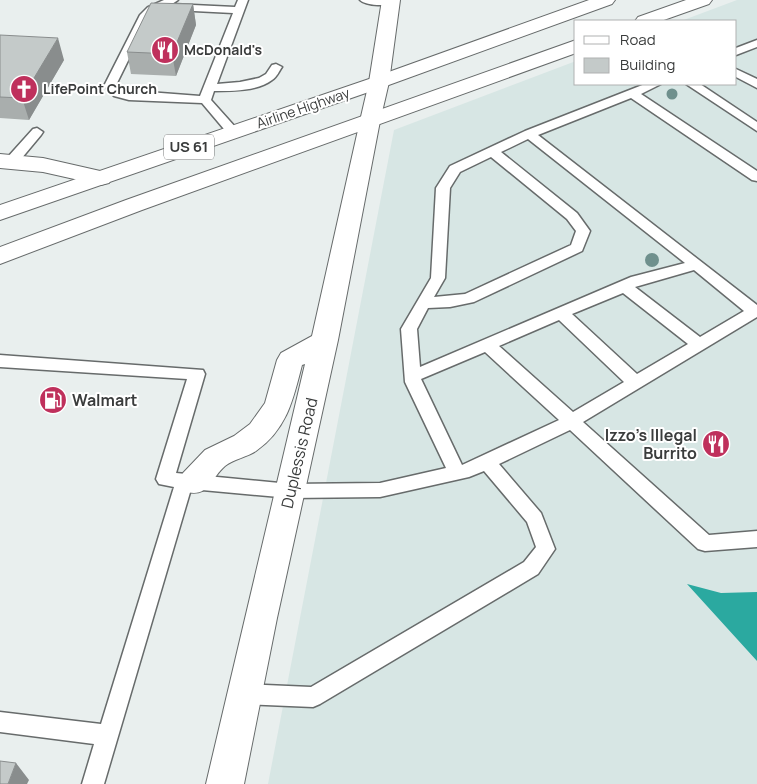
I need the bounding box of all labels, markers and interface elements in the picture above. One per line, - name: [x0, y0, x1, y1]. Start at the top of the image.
- legend: [574, 20, 737, 85]
- text: Road: [620, 29, 656, 50]
- restaurant icon: McDonald's: [150, 35, 180, 65]
- place label: McDonald's: [184, 40, 262, 59]
- text: Building: [620, 54, 675, 75]
- church icon: LifePoint Church: [9, 74, 39, 104]
- place label: LifePoint Church: [43, 79, 157, 98]
- street label: Airline Highway: [254, 82, 353, 132]
- road number: US 61: [164, 134, 214, 160]
- fuel station icon: Walmart: [38, 385, 68, 415]
- place label: Walmart: [72, 389, 138, 411]
- street label: Duplessis Road: [276, 396, 322, 510]
- place label: Izzo's Illegal Burrito: [605, 424, 697, 464]
- restaurant icon: Izzo's Illegal Burrito: [701, 429, 731, 459]

